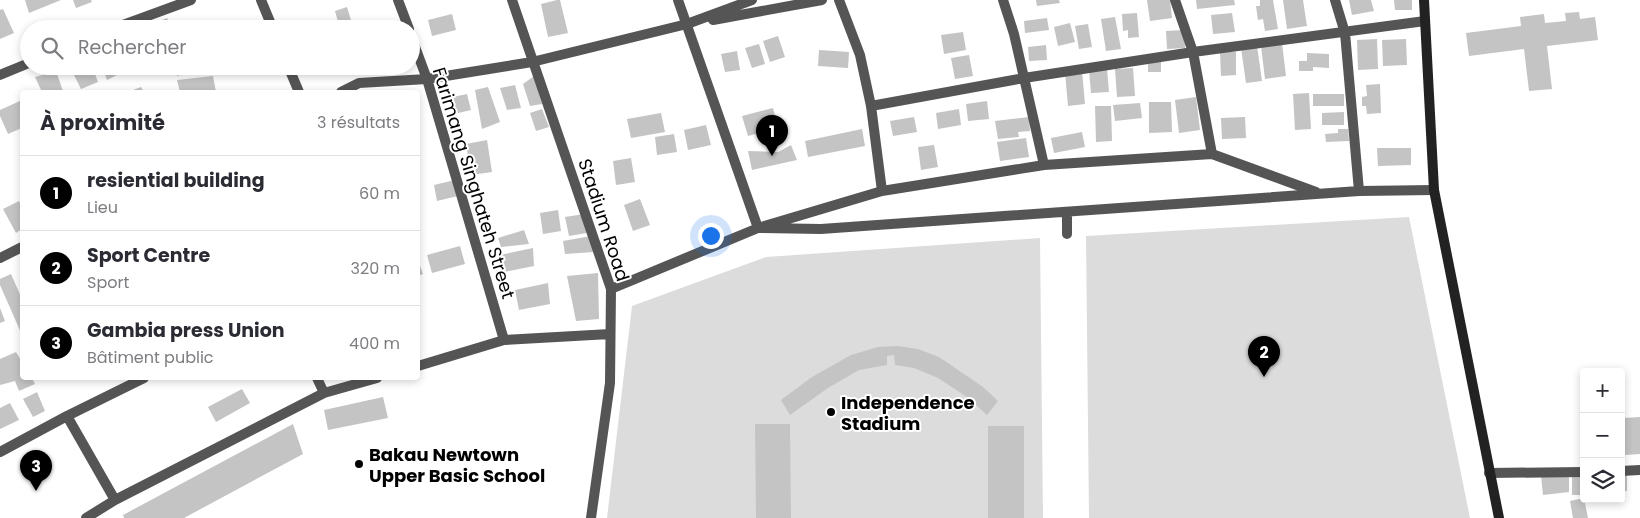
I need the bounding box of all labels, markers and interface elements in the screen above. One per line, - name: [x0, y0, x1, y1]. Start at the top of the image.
- search box: [20, 20, 420, 75]
- icon: search: [38, 34, 66, 62]
- text: Rechercher: [78, 34, 186, 61]
- street label: Farimang Singhateh Street: [427, 64, 521, 302]
- text: À proximité: [40, 108, 165, 137]
- text: 3 résultats: [317, 111, 400, 134]
- pin: 1: [756, 115, 788, 156]
- street label: Stadium Road: [572, 155, 636, 285]
- text: resiential building: [87, 167, 265, 194]
- text: 1: [53, 182, 59, 205]
- text: 60 m: [359, 182, 400, 205]
- text: Lieu: [87, 196, 118, 219]
- your location: [698, 223, 724, 249]
- text: Sport Centre: [87, 242, 210, 269]
- text: 2: [51, 257, 61, 280]
- text: 320 m: [351, 257, 400, 280]
- text: Sport: [87, 271, 129, 294]
- text: Gambia press Union: [87, 317, 285, 344]
- text: 3: [51, 332, 61, 355]
- text: 400 m: [349, 332, 400, 355]
- pin: 2: [1248, 336, 1280, 377]
- text: Bâtiment public: [87, 346, 214, 369]
- map controls: [1580, 368, 1625, 503]
- button: +: [1580, 368, 1625, 413]
- place label: Independence Stadium: [841, 390, 975, 436]
- marker: Independence Stadium: [825, 406, 837, 418]
- button: −: [1580, 413, 1625, 458]
- place label: Bakau Newtown Upper Basic School: [369, 442, 545, 488]
- pin: 3: [20, 450, 52, 491]
- marker: Bakau Newtown Upper Basic School: [353, 458, 365, 470]
- button: layers: [1580, 458, 1625, 503]

